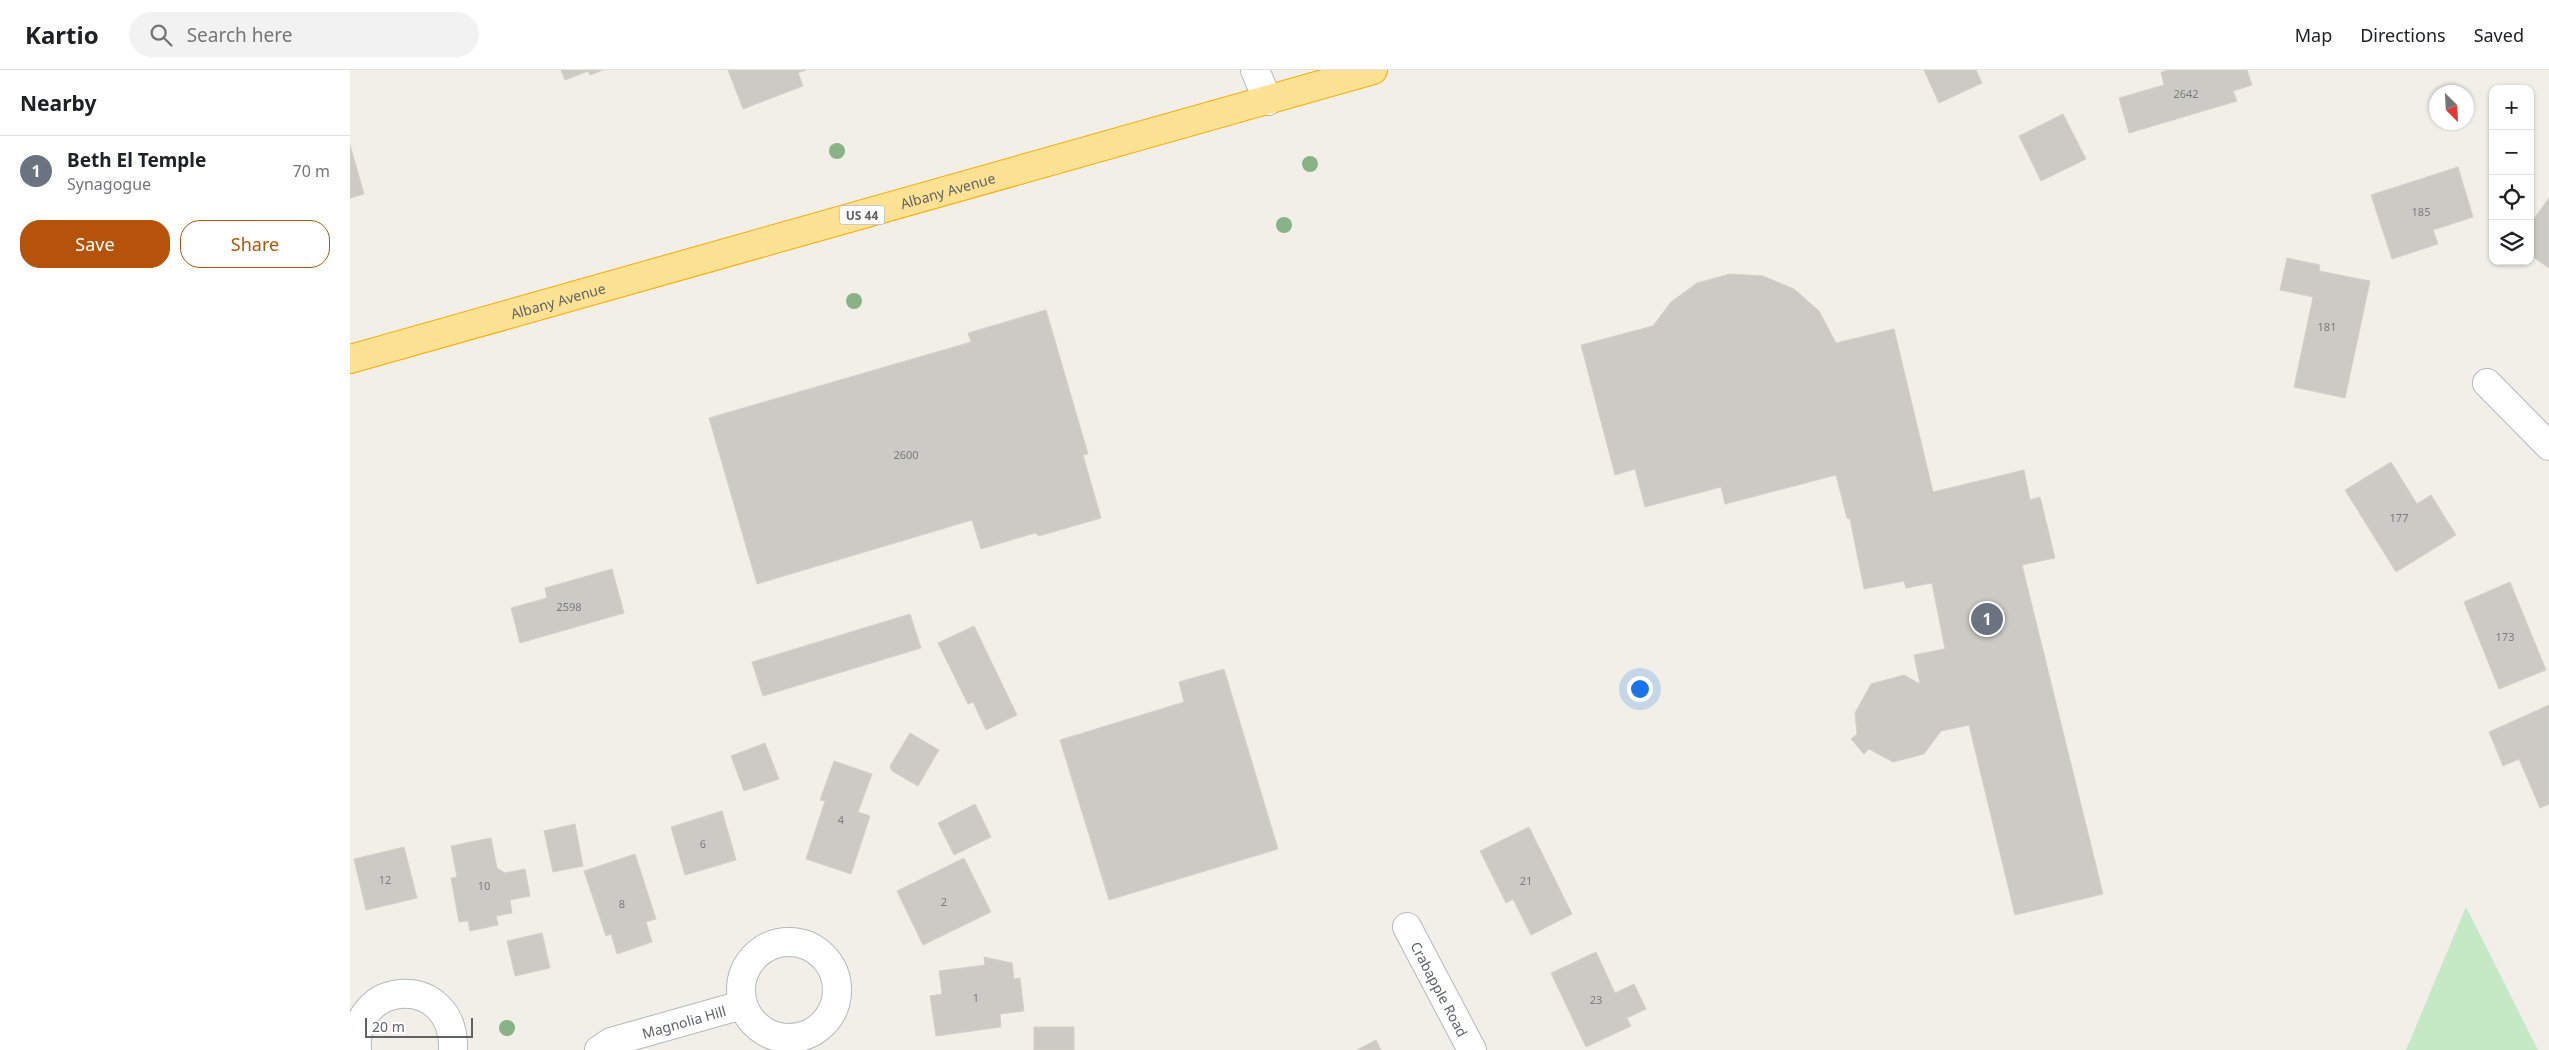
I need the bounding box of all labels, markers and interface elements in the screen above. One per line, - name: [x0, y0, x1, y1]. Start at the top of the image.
- search box: [129, 12, 479, 57]
- text: Kartio: [25, 18, 99, 51]
- icon: search: [147, 21, 175, 49]
- text: Search here: [187, 22, 292, 48]
- text: Map: [2295, 23, 2332, 47]
- text: Directions: [2360, 23, 2446, 47]
- text: Saved: [2474, 23, 2524, 47]
- north arrow: [2429, 85, 2474, 130]
- map controls: [2489, 85, 2534, 265]
- button: +: [2489, 85, 2534, 130]
- house number: 2642: [2173, 86, 2199, 101]
- text: Nearby: [20, 89, 96, 117]
- button: −: [2489, 130, 2534, 175]
- text: Beth El Temple: [67, 147, 206, 173]
- text: 1: [31, 160, 41, 182]
- text: 70 m: [293, 160, 330, 182]
- street label: Albany Avenue: [898, 168, 997, 213]
- text: Synagogue: [67, 173, 151, 195]
- button: locate: [2489, 175, 2534, 220]
- house number: 185: [2412, 204, 2430, 219]
- road number: US 44: [840, 206, 884, 224]
- button: Save: [20, 220, 170, 268]
- button: Share: [180, 220, 330, 268]
- button: layers: [2489, 220, 2534, 265]
- street label: Albany Avenue: [508, 278, 608, 323]
- house number: 181: [2318, 319, 2336, 334]
- house number: 2600: [893, 447, 919, 462]
- house number: 177: [2390, 510, 2408, 525]
- house number: 2598: [556, 599, 582, 614]
- pin: 1: [1971, 600, 2003, 638]
- house number: 173: [2496, 629, 2514, 644]
- your location: [1627, 676, 1653, 702]
- house number: 4: [838, 812, 845, 827]
- house number: 6: [700, 836, 706, 851]
- house number: 12: [379, 872, 391, 887]
- house number: 21: [1520, 873, 1532, 888]
- house number: 10: [478, 878, 490, 893]
- house number: 2: [941, 894, 947, 909]
- house number: 8: [619, 896, 625, 911]
- street label: Crabapple Road: [1407, 938, 1473, 1040]
- house number: 1: [973, 990, 979, 1005]
- house number: 23: [1590, 992, 1602, 1007]
- street label: Magnolia Hill: [640, 1001, 728, 1042]
- scale bar: [365, 1015, 472, 1038]
- text: 20 m: [372, 1017, 405, 1036]

